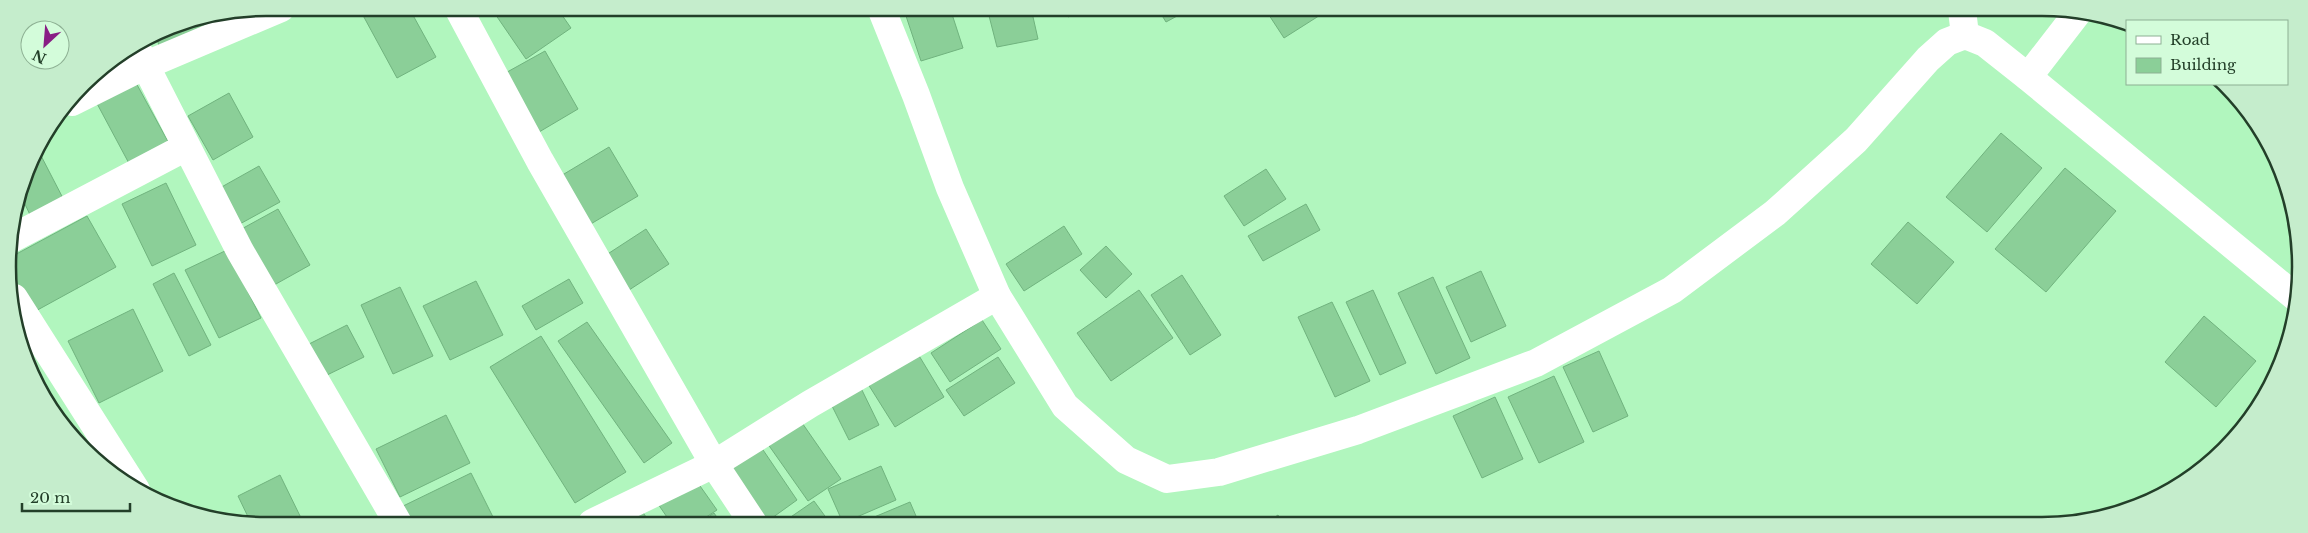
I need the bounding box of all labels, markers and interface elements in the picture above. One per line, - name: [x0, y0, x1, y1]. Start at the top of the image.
- north arrow: [20, 20, 70, 70]
- legend: [2126, 20, 2288, 85]
- text: Road: [2170, 30, 2210, 49]
- text: N: [29, 46, 49, 68]
- text: Building: [2170, 55, 2237, 74]
- scale bar: [22, 480, 130, 512]
- text: 20 m: [30, 488, 70, 507]

